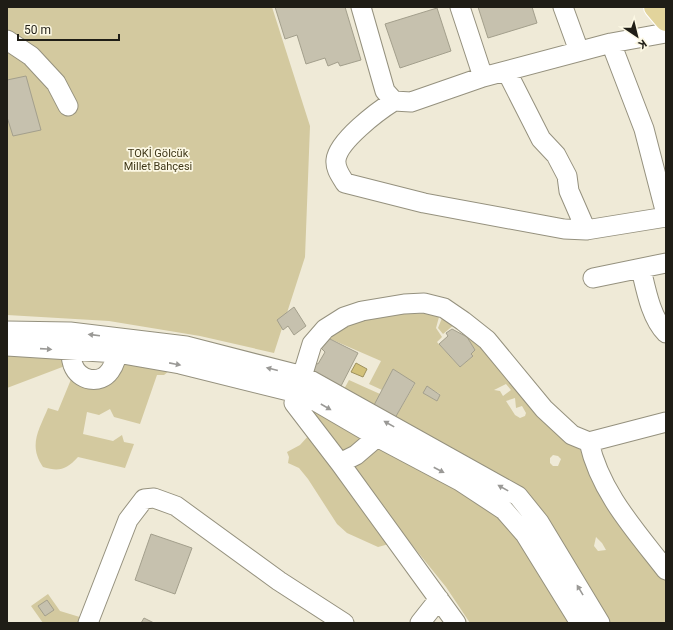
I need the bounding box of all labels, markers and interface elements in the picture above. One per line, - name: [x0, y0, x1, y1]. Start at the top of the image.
- scale bar: [18, 16, 119, 42]
- north arrow: [617, 16, 657, 56]
- text: 50 m: [24, 23, 51, 37]
- text: K: [635, 36, 649, 52]
- park label: TOKİ Gölcük Millet Bahçesi: [124, 147, 192, 173]
- one-way arrow: [87, 332, 100, 338]
- one-way arrow: [40, 345, 52, 352]
- one-way arrow: [169, 361, 181, 367]
- one-way arrow: [266, 366, 278, 372]
- one-way arrow: [320, 403, 332, 410]
- one-way arrow: [383, 421, 395, 428]
- one-way arrow: [433, 467, 445, 474]
- one-way arrow: [497, 484, 509, 491]
- one-way arrow: [576, 585, 584, 595]

